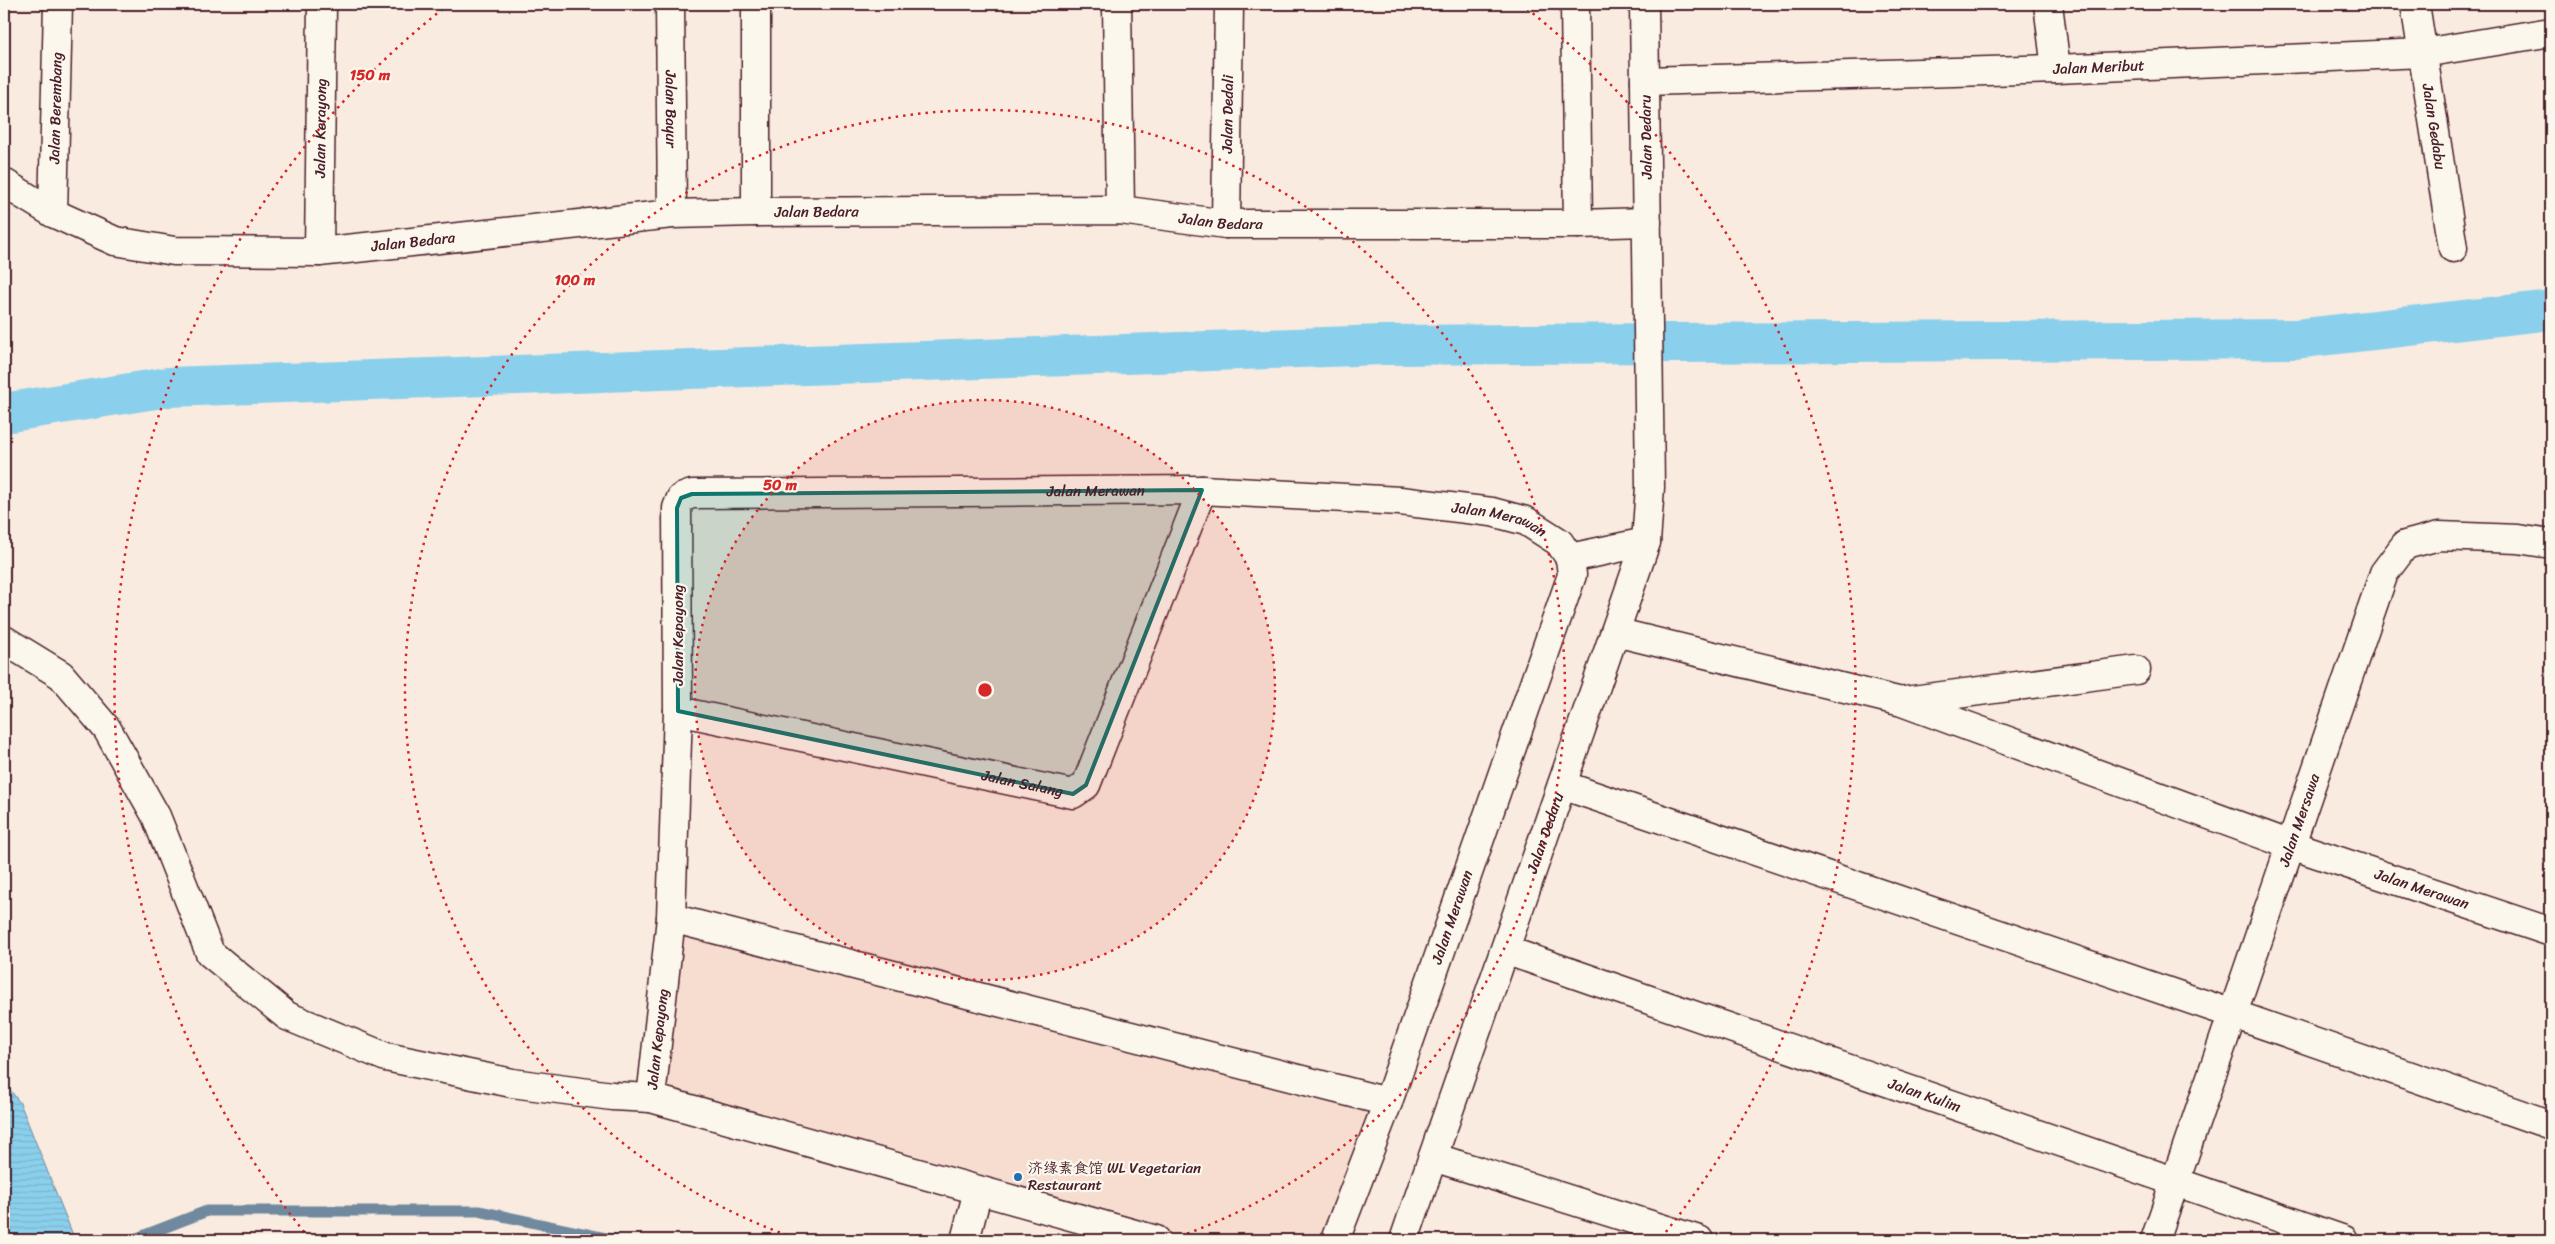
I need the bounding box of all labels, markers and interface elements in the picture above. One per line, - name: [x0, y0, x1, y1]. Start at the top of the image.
- street label: Jalan Berembang: [41, 51, 70, 165]
- street label: Jalan Meribut: [2051, 52, 2146, 82]
- text: 150 m: [350, 62, 391, 88]
- street label: Jalan Bayur: [658, 69, 684, 149]
- street label: Jalan Dedali: [1214, 74, 1241, 154]
- street label: Jalan Kerayong: [307, 78, 334, 179]
- street label: Jalan Gedabu: [2414, 81, 2454, 171]
- street label: Jalan Dedaru: [1632, 95, 1660, 180]
- street label: Jalan Bedara: [773, 198, 859, 225]
- street label: Jalan Bedara: [1176, 205, 1263, 237]
- street label: Jalan Bedara: [369, 224, 457, 259]
- text: 100 m: [555, 267, 596, 293]
- text: 50 m: [763, 472, 798, 498]
- street label: Jalan Merawan: [1046, 477, 1145, 504]
- street label: Jalan Merawan: [1449, 494, 1552, 544]
- street label: Jalan Kepayong: [665, 584, 691, 687]
- centre of rings: [976, 681, 994, 699]
- street label: Jalan Salang: [978, 762, 1066, 805]
- street label: Jalan Mersawa: [2271, 770, 2327, 871]
- street label: Jalan Dedaru: [1519, 789, 1571, 878]
- street label: Jalan Merawan: [2370, 861, 2473, 917]
- street label: Jalan Merawan: [1423, 866, 1480, 969]
- street label: Jalan Kepayong: [639, 987, 676, 1092]
- street label: Jalan Kulim: [1884, 1070, 1965, 1120]
- place label: 济缘素食馆 WL Vegetarian Restaurant: [1028, 1155, 1201, 1198]
- marker: 济缘素食馆 WL Vegetarian Restaurant: [1012, 1171, 1024, 1183]

